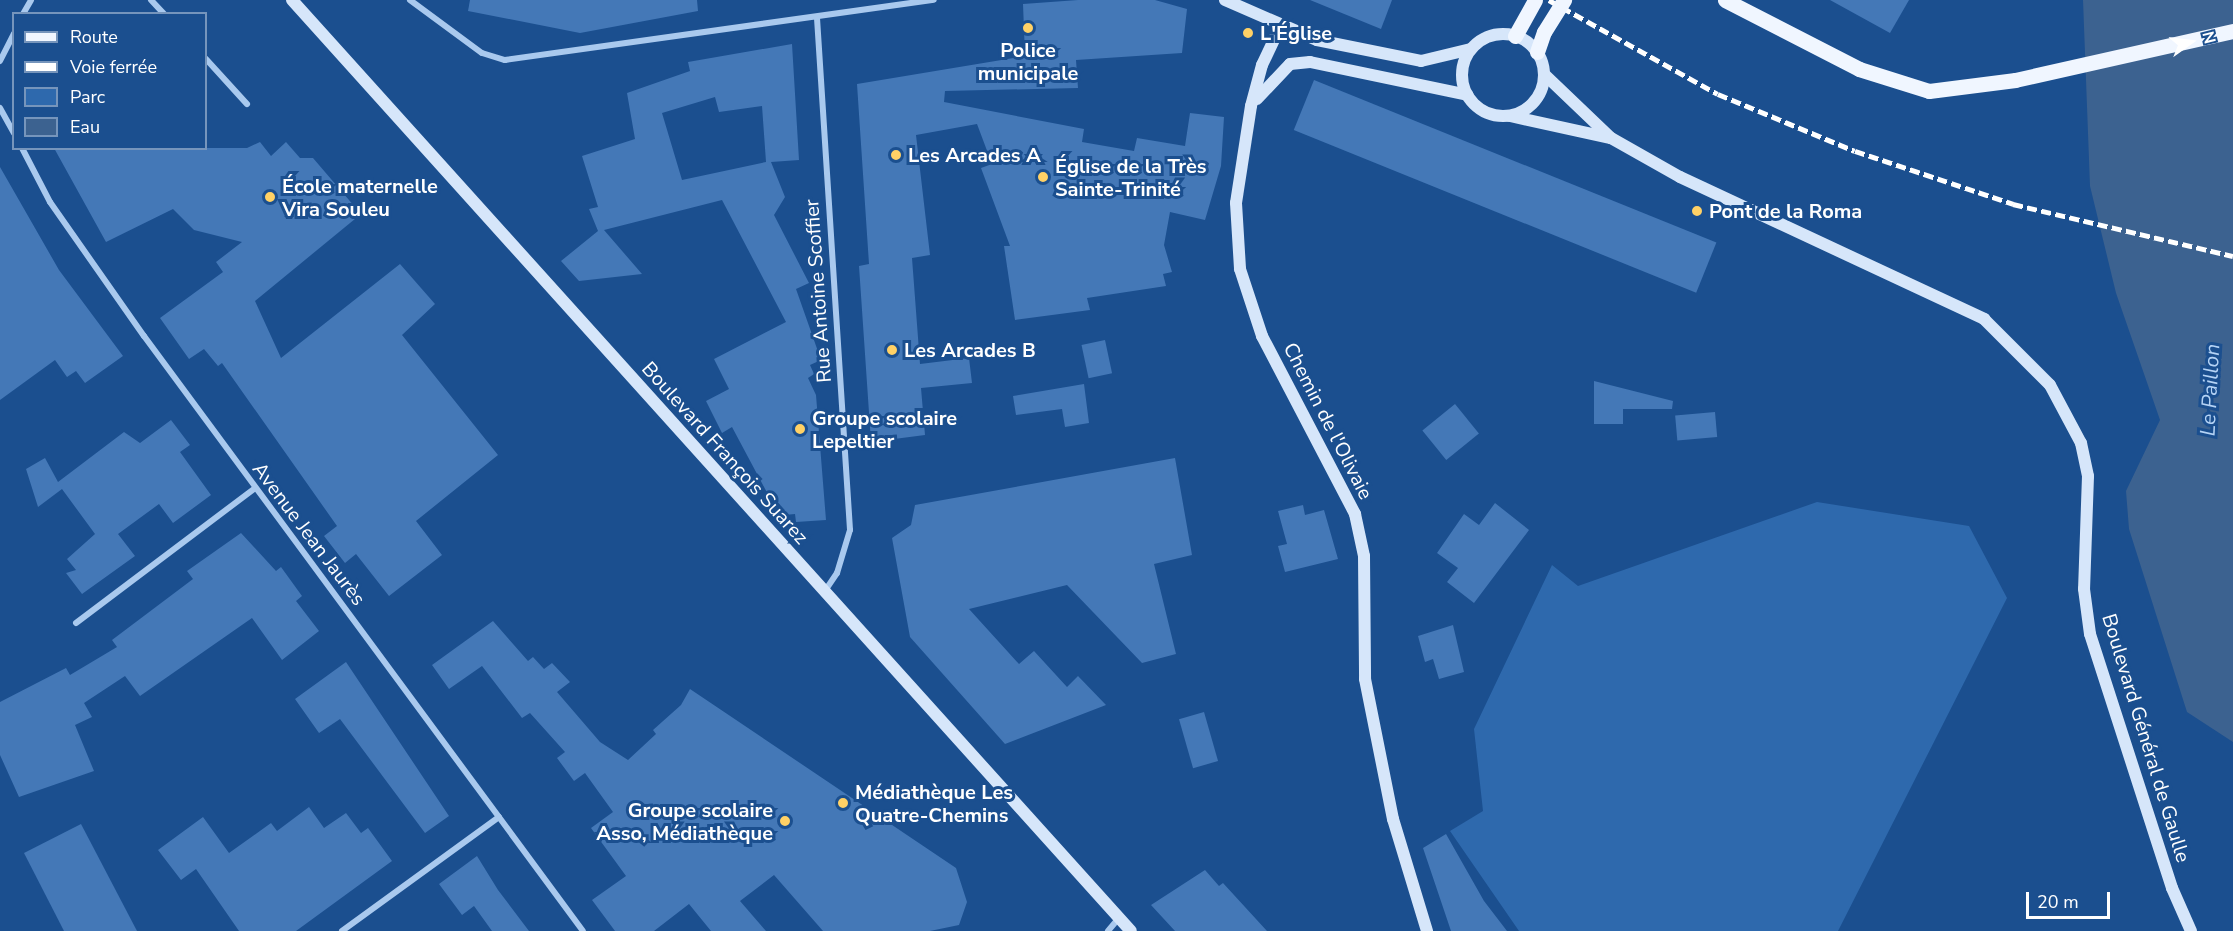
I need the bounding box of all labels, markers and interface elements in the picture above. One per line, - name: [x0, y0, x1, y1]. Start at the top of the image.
- legend: [12, 12, 207, 150]
- north arrow: [2161, 12, 2221, 72]
- marker: Police municipale: [1021, 21, 1035, 35]
- place label: L'Église: [1260, 21, 1332, 45]
- text: Route: [70, 25, 118, 49]
- marker: L'Église: [1241, 26, 1255, 40]
- text: N: [2196, 29, 2221, 46]
- place label: Police municipale: [978, 38, 1078, 85]
- text: Voie ferrée: [70, 55, 157, 79]
- text: Parc: [70, 85, 105, 109]
- text: Eau: [70, 115, 100, 139]
- place label: Les Arcades A: [908, 143, 1041, 167]
- marker: Les Arcades A: [889, 148, 903, 162]
- place label: Église de la Très Sainte-Trinité: [1055, 154, 1207, 201]
- marker: Église de la Très Sainte-Trinité: [1036, 170, 1050, 184]
- place label: École maternelle Vira Souleu: [282, 174, 438, 221]
- marker: École maternelle Vira Souleu: [263, 190, 277, 204]
- street label: Rue Antoine Scoffier: [800, 198, 836, 384]
- place label: Pont de la Roma: [1709, 199, 1862, 223]
- marker: Pont de la Roma: [1690, 204, 1704, 218]
- place label: Les Arcades B: [904, 338, 1036, 362]
- street label: Chemin de l'Olivaie: [1278, 339, 1378, 503]
- marker: Les Arcades B: [885, 343, 899, 357]
- water label: Le Paillon: [2195, 343, 2225, 437]
- street label: Boulevard François Suarez: [637, 357, 813, 549]
- place label: Groupe scolaire Lepeltier: [812, 406, 957, 453]
- marker: Groupe scolaire Lepeltier: [793, 422, 807, 436]
- street label: Avenue Jean Jaurès: [247, 458, 371, 610]
- street label: Boulevard Général de Gaulle: [2097, 611, 2195, 865]
- place label: Médiathèque Les Quatre-Chemins: [855, 780, 1013, 827]
- marker: Médiathèque Les Quatre-Chemins: [836, 796, 850, 810]
- place label: Groupe scolaire Asso, Médiathèque: [596, 798, 773, 845]
- marker: Groupe scolaire Asso, Médiathèque: [778, 814, 792, 828]
- scale bar: [2029, 880, 2113, 918]
- text: 20 m: [2037, 890, 2079, 914]

